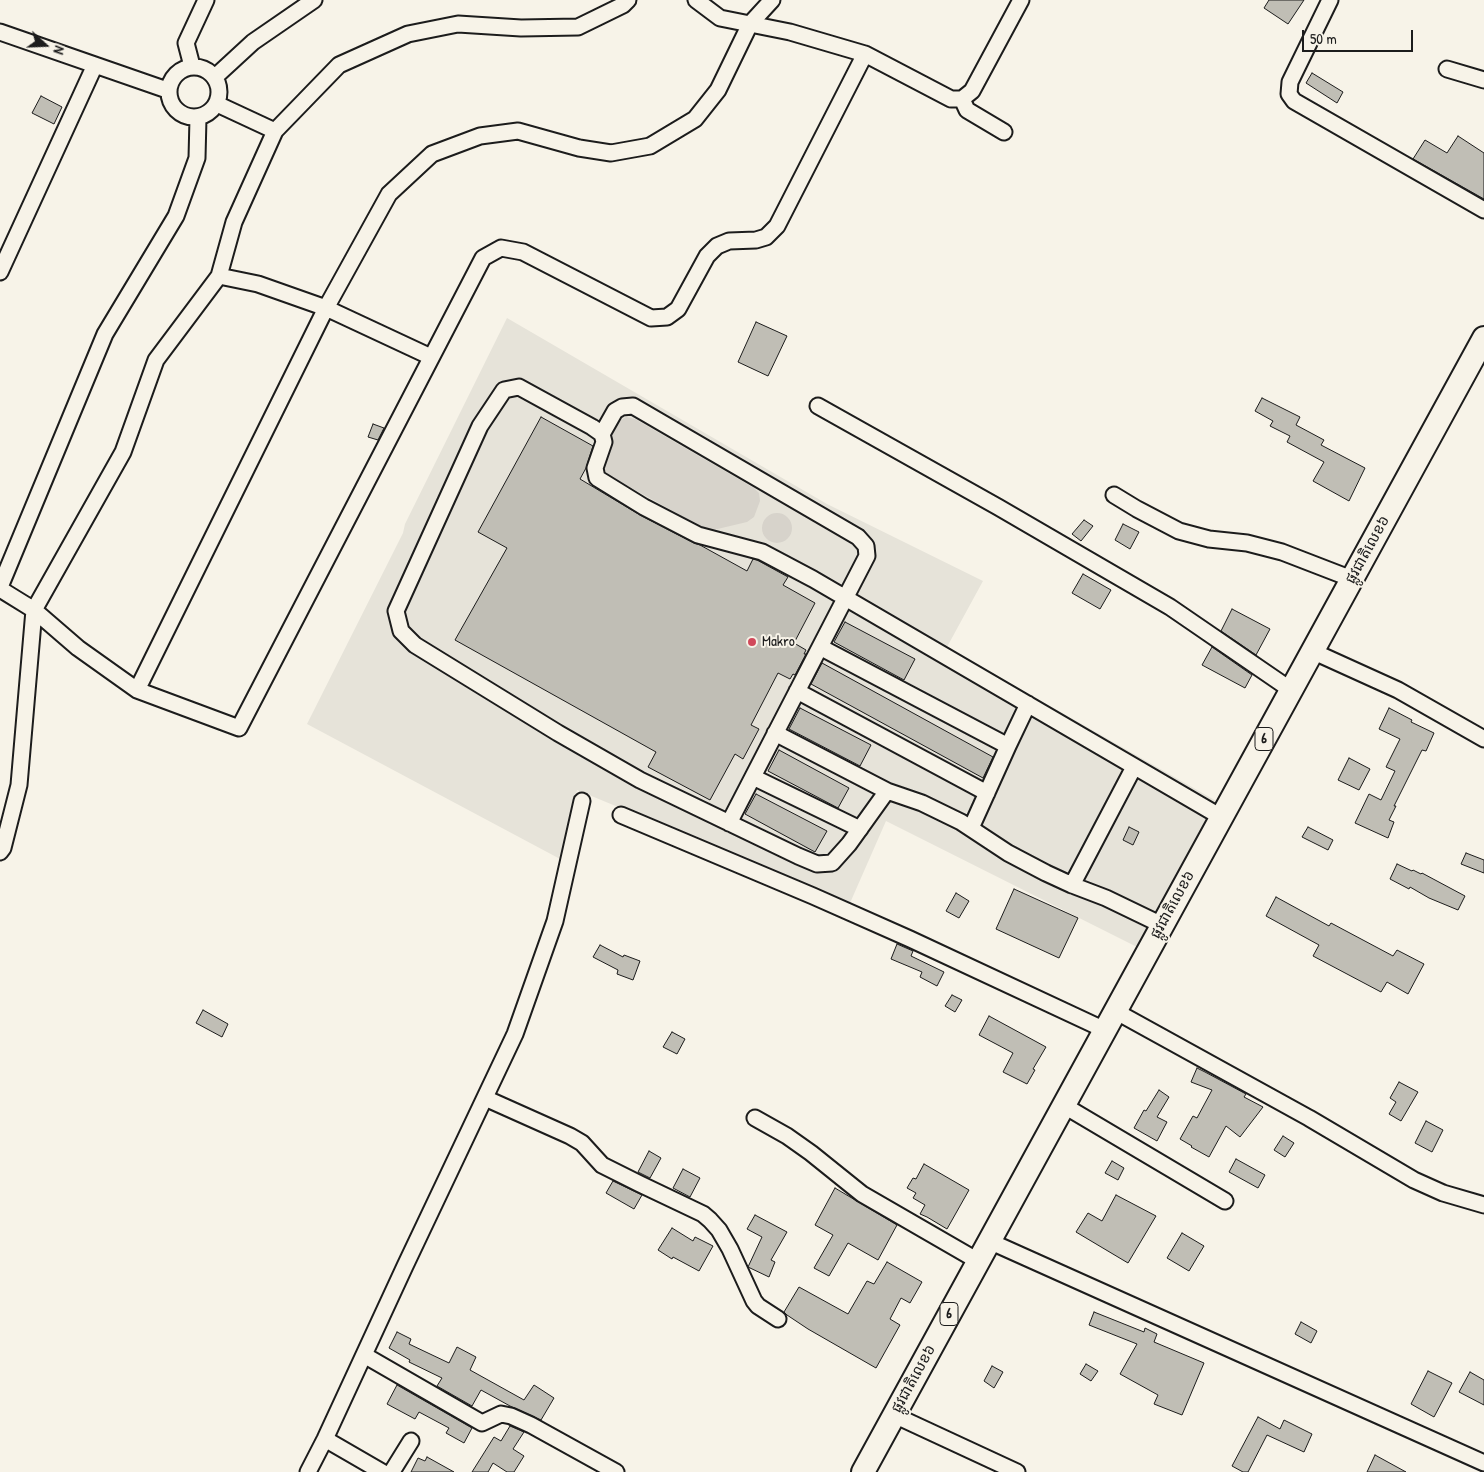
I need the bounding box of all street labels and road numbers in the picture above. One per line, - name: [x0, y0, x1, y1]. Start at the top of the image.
- street label: ផ្លូវជាតិលេខ៦: [1342, 513, 1394, 587]
- road number: 6: [1255, 728, 1273, 751]
- street label: ផ្លូវជាតិលេខ៦: [1147, 868, 1199, 942]
- road number: 6: [940, 1302, 958, 1326]
- street label: ផ្លូវជាតិលេខ៦: [888, 1342, 940, 1416]

